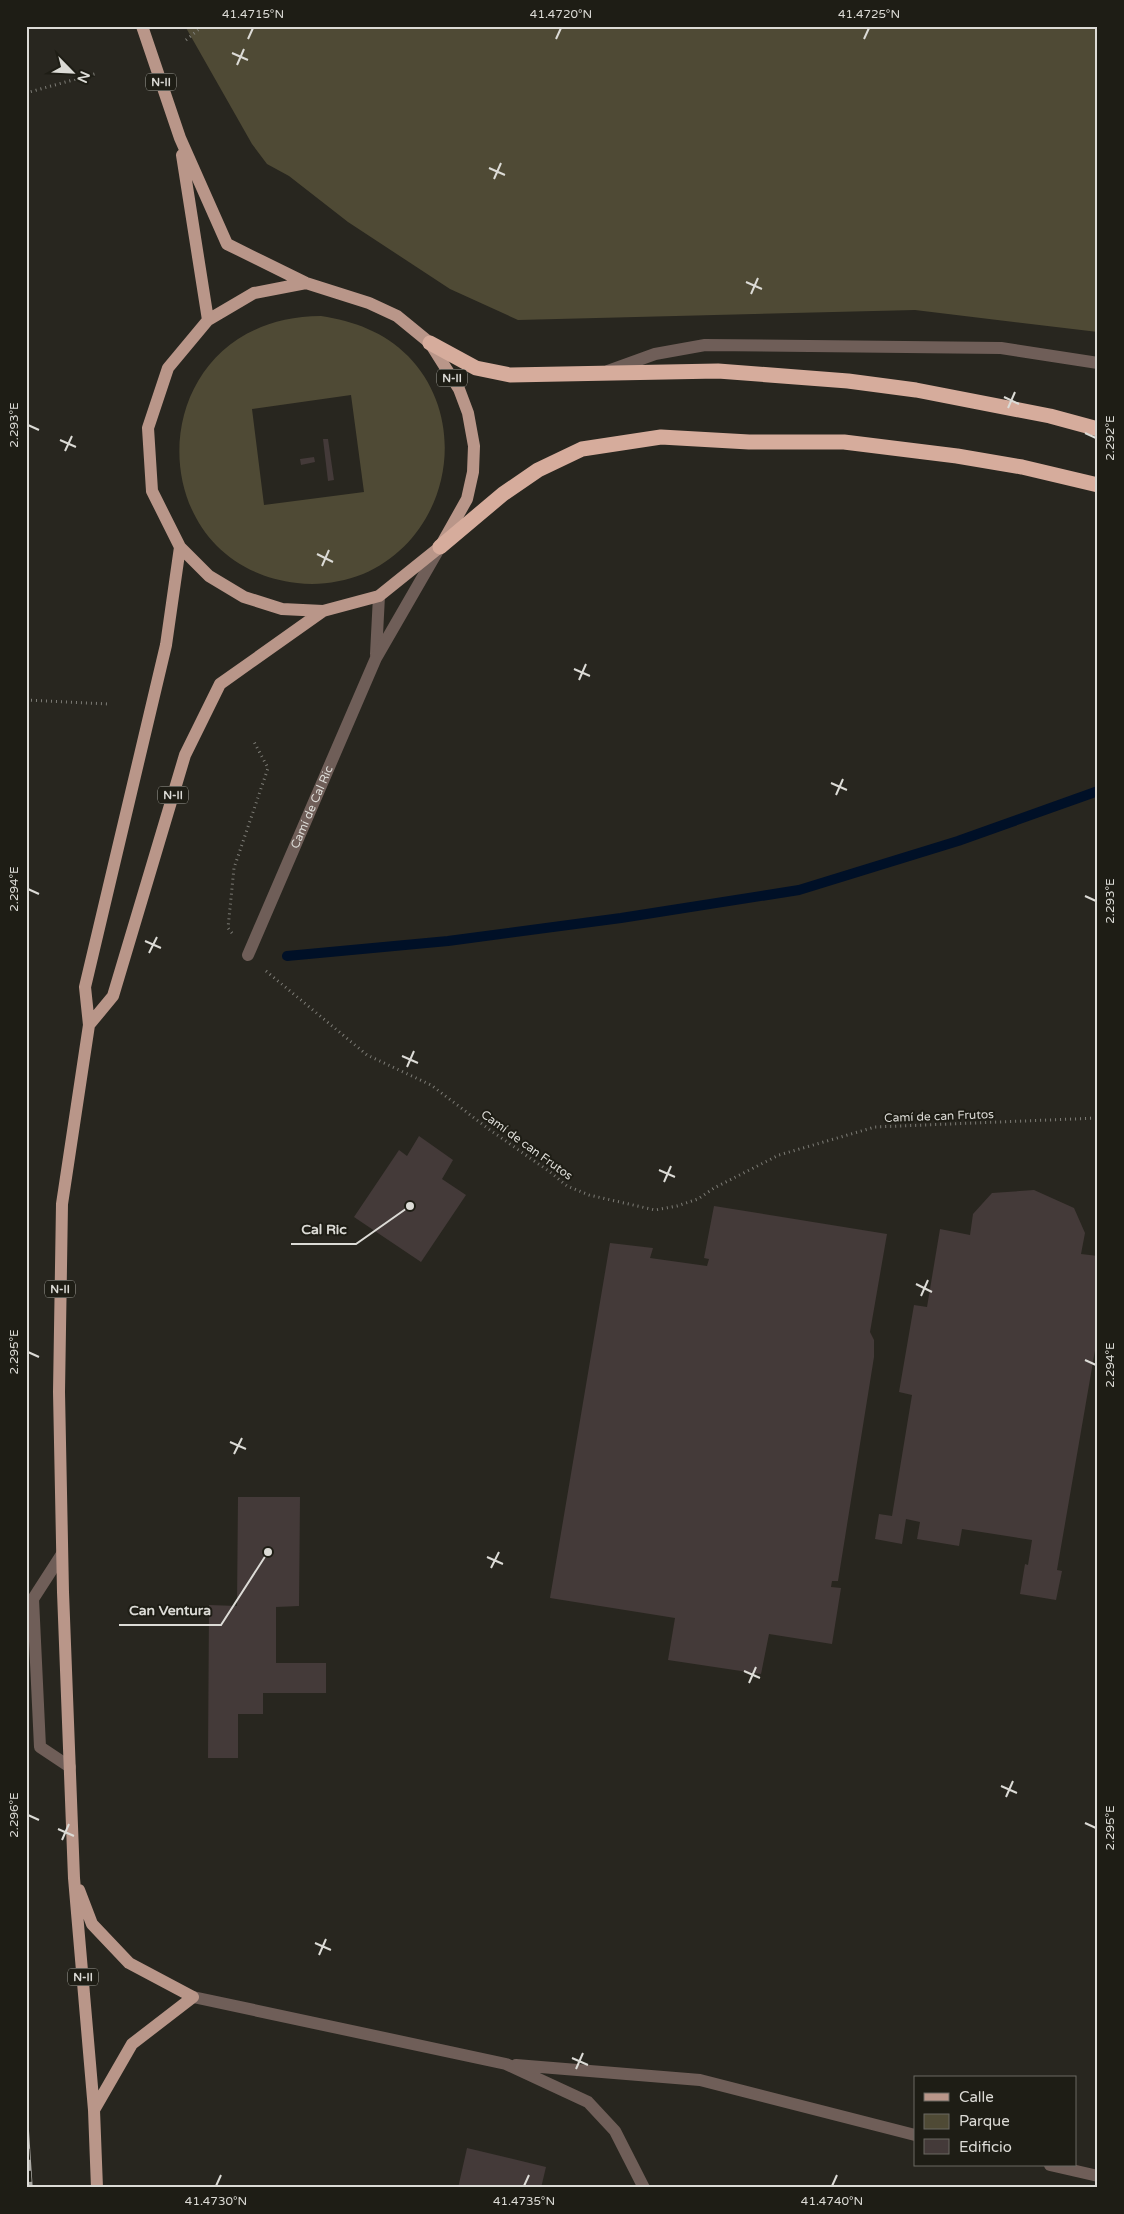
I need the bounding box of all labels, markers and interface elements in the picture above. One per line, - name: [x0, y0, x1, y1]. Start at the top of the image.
- text: 41.4715°N: [222, 7, 284, 21]
- text: 41.4720°N: [530, 7, 592, 21]
- text: 41.4725°N: [838, 7, 900, 21]
- north arrow: [48, 48, 98, 98]
- text: N: [73, 68, 93, 86]
- road number: N-II: [146, 74, 176, 90]
- road number: N-II: [437, 369, 467, 386]
- text: 2.293°E: [7, 402, 21, 448]
- text: 2.292°E: [1103, 415, 1117, 461]
- street label: Camí de Cal Ric: [288, 764, 336, 851]
- road number: N-II: [158, 786, 188, 804]
- text: 2.294°E: [7, 866, 21, 912]
- text: 2.293°E: [1103, 878, 1117, 924]
- street label: Camí de can Frutos: [479, 1107, 576, 1183]
- street label: Camí de can Frutos: [884, 1107, 994, 1125]
- callout: Cal Ric: [291, 1215, 356, 1244]
- text: Cal Ric: [301, 1221, 347, 1238]
- road number: N-II: [45, 1280, 75, 1298]
- text: 2.295°E: [7, 1329, 21, 1375]
- text: 2.294°E: [1103, 1342, 1117, 1388]
- callout: Can Ventura: [119, 1596, 221, 1625]
- text: Can Ventura: [129, 1602, 211, 1619]
- text: 2.296°E: [7, 1792, 21, 1838]
- text: 2.295°E: [1103, 1805, 1117, 1851]
- road number: N-II: [68, 1968, 98, 1985]
- legend: [914, 2076, 1076, 2166]
- text: Calle: [959, 2088, 994, 2106]
- text: Parque: [959, 2112, 1010, 2130]
- text: Edificio: [959, 2138, 1012, 2156]
- text: 41.4730°N: [185, 2194, 247, 2208]
- text: 41.4735°N: [493, 2194, 555, 2208]
- text: 41.4740°N: [801, 2194, 863, 2208]

